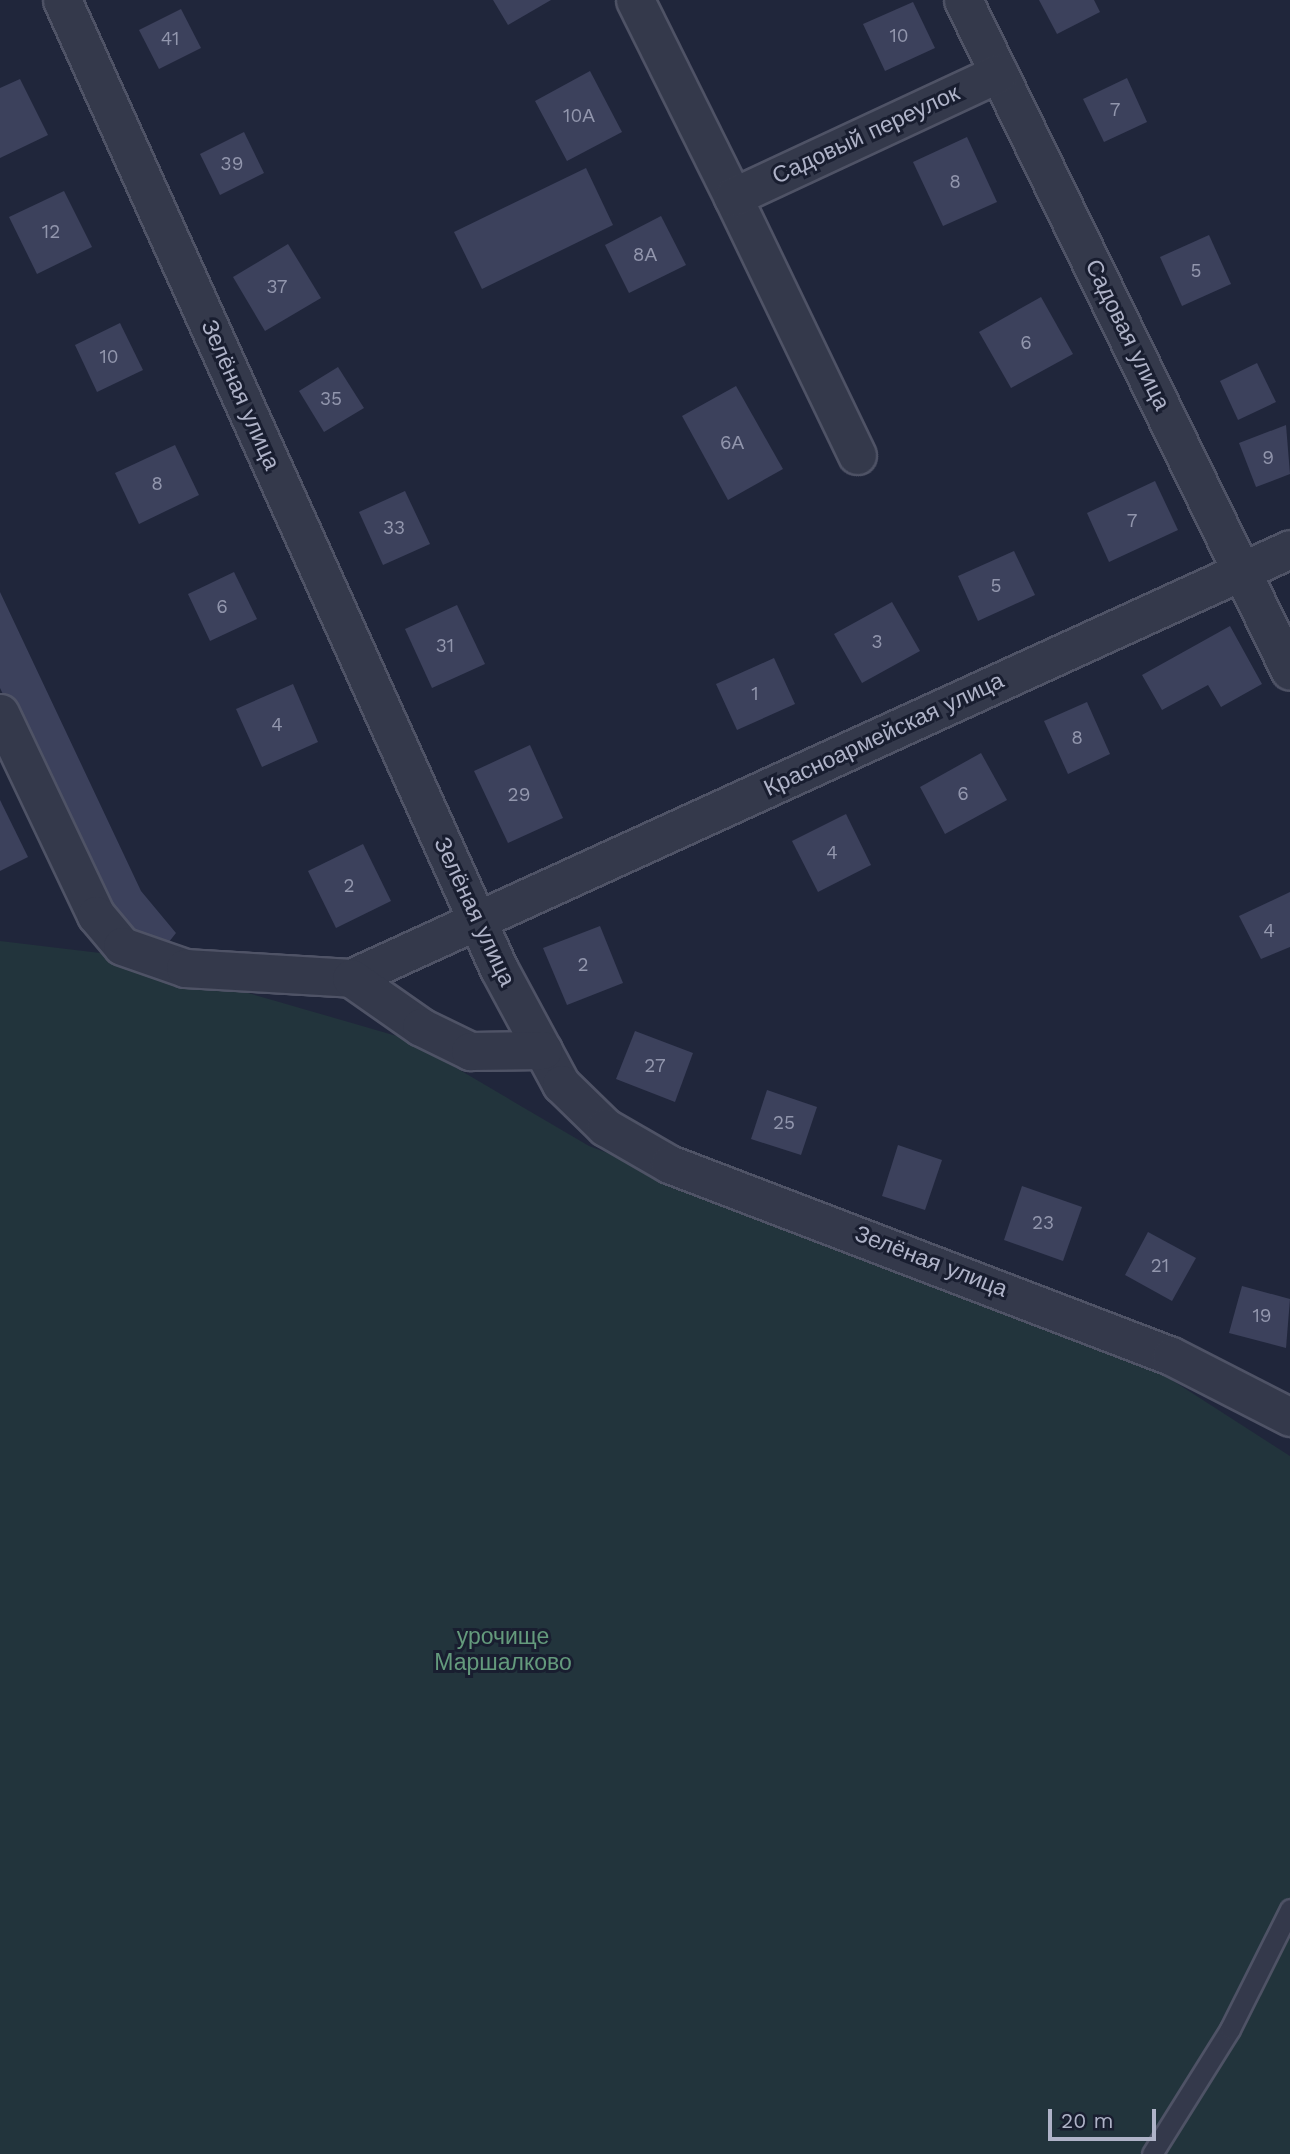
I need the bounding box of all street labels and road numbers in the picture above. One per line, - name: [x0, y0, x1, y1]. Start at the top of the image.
- street label: Садовый переулок: [768, 80, 964, 190]
- street label: Садовая улица: [1079, 255, 1175, 415]
- street label: Зелёная улица: [195, 316, 285, 474]
- street label: Красноармейская улица: [760, 667, 1008, 803]
- street label: Зелёная улица: [427, 833, 521, 991]
- street label: Зелёная улица: [851, 1220, 1011, 1304]

